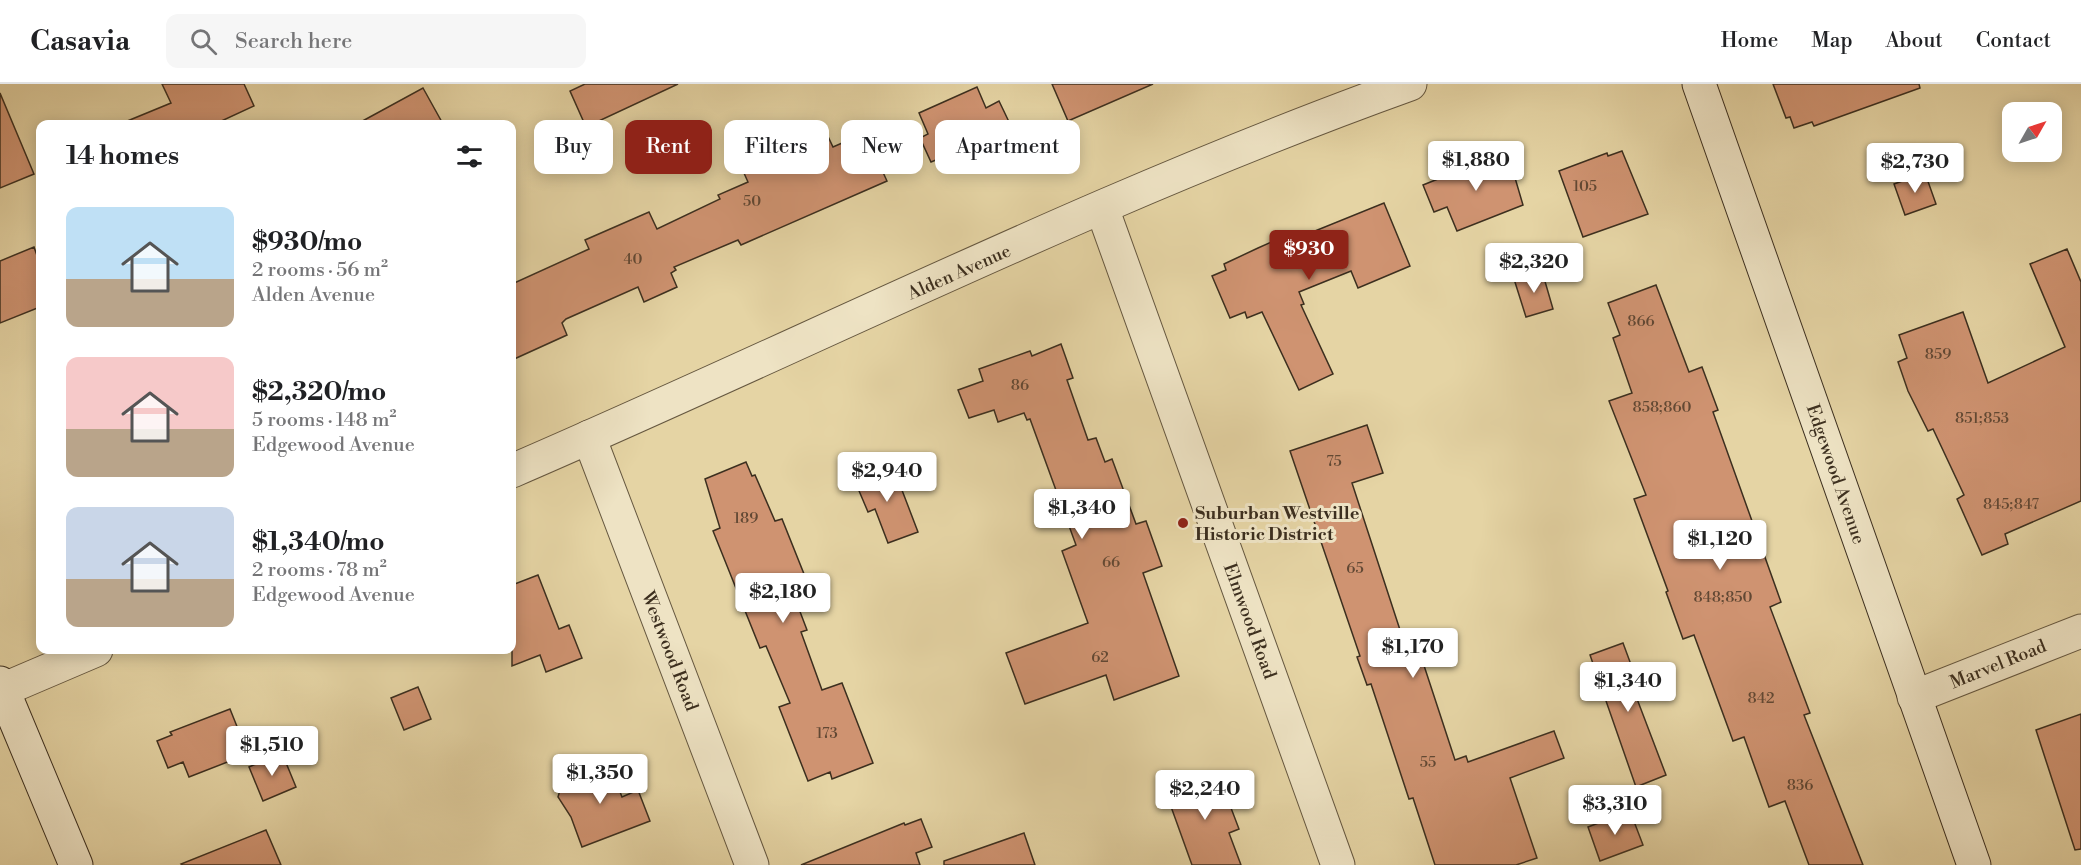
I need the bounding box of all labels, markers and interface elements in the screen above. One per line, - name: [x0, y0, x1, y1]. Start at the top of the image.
- search box: [166, 14, 586, 68]
- text: Casavia: [30, 24, 130, 59]
- icon: search: [187, 25, 220, 58]
- text: Search here: [235, 28, 352, 55]
- text: Home: [1721, 28, 1778, 54]
- text: Map: [1811, 28, 1853, 54]
- text: About: [1886, 28, 1943, 54]
- text: Contact: [1976, 28, 2051, 54]
- north arrow: [2002, 102, 2062, 162]
- map controls: [2002, 102, 2062, 162]
- chip: Buy: [534, 120, 613, 174]
- chip: Rent: [625, 120, 712, 174]
- chip: Filters: [724, 120, 829, 174]
- chip: New: [841, 120, 923, 174]
- chip: Apartment: [935, 120, 1080, 174]
- text: 14 homes: [66, 140, 179, 172]
- icon: filters: [453, 140, 486, 173]
- pin: $1,880: [1427, 141, 1525, 192]
- pin: $2,730: [1866, 143, 1964, 194]
- text: $1,880: [1442, 148, 1510, 173]
- text: $2,730: [1881, 150, 1949, 175]
- house number: 105: [1573, 177, 1597, 196]
- house number: 50: [743, 192, 761, 211]
- text: $930/mo: [252, 226, 362, 258]
- pin: $930: [1273, 230, 1345, 281]
- icon: home: [114, 231, 186, 303]
- text: $930: [1283, 237, 1335, 262]
- street label: Alden Avenue: [903, 239, 1014, 306]
- pin: $2,320: [1485, 243, 1583, 294]
- house number: 40: [624, 250, 642, 269]
- text: $2,320: [1499, 250, 1569, 275]
- text: 2 rooms · 56 m²: [252, 258, 388, 283]
- text: Alden Avenue: [252, 283, 375, 308]
- house number: 866: [1627, 312, 1655, 331]
- house number: 859: [1925, 345, 1951, 364]
- text: $2,320/mo: [252, 376, 386, 408]
- house number: 86: [1011, 376, 1029, 395]
- icon: home: [114, 381, 186, 453]
- house number: 858;860: [1632, 398, 1692, 417]
- street label: Edgewood Avenue: [1801, 401, 1870, 547]
- text: 5 rooms · 148 m²: [252, 408, 396, 433]
- house number: 851;853: [1955, 409, 2009, 428]
- text: Edgewood Avenue: [252, 433, 415, 458]
- pin: $2,940: [838, 452, 936, 503]
- house number: 75: [1326, 452, 1342, 471]
- text: $2,940: [852, 459, 922, 484]
- pin: $1,340: [1033, 489, 1131, 540]
- house number: 845;847: [1983, 495, 2040, 514]
- text: $1,340: [1048, 496, 1116, 521]
- place label: Suburban Westville Historic District: [1195, 502, 1360, 546]
- house number: 189: [734, 509, 758, 528]
- marker: Suburban Westville Historic District: [1176, 516, 1190, 530]
- pin: $1,120: [1671, 520, 1769, 571]
- text: $1,340/mo: [252, 526, 385, 558]
- text: $1,120: [1687, 527, 1753, 552]
- icon: home: [114, 531, 186, 603]
- house number: 66: [1102, 553, 1120, 572]
- text: 2 rooms · 78 m²: [252, 558, 387, 583]
- house number: 65: [1346, 559, 1364, 578]
- street label: Elmwood Road: [1218, 560, 1281, 683]
- pin: $2,180: [734, 573, 832, 624]
- text: $2,180: [749, 580, 817, 605]
- text: Edgewood Avenue: [252, 583, 415, 608]
- street label: Westwood Road: [636, 587, 703, 715]
- house number: 848;850: [1693, 588, 1753, 607]
- pin: $1,170: [1364, 628, 1462, 679]
- street label: Marvel Road: [1947, 634, 2051, 694]
- text: $1,170: [1382, 635, 1444, 660]
- house number: 62: [1091, 648, 1109, 667]
- pin: $1,340: [1579, 662, 1677, 713]
- text: $1,340: [1594, 669, 1662, 694]
- house number: 842: [1748, 689, 1774, 708]
- house number: 173: [816, 724, 838, 743]
- pin: $1,510: [223, 726, 321, 777]
- text: $1,510: [240, 733, 304, 758]
- house number: 55: [1420, 753, 1436, 772]
- pin: $1,350: [551, 754, 649, 805]
- text: $1,350: [567, 761, 633, 786]
- pin: $2,240: [1156, 770, 1254, 821]
- house number: 836: [1787, 776, 1813, 795]
- text: $2,240: [1169, 777, 1241, 802]
- pin: $3,310: [1566, 785, 1664, 836]
- text: $3,310: [1582, 792, 1648, 817]

